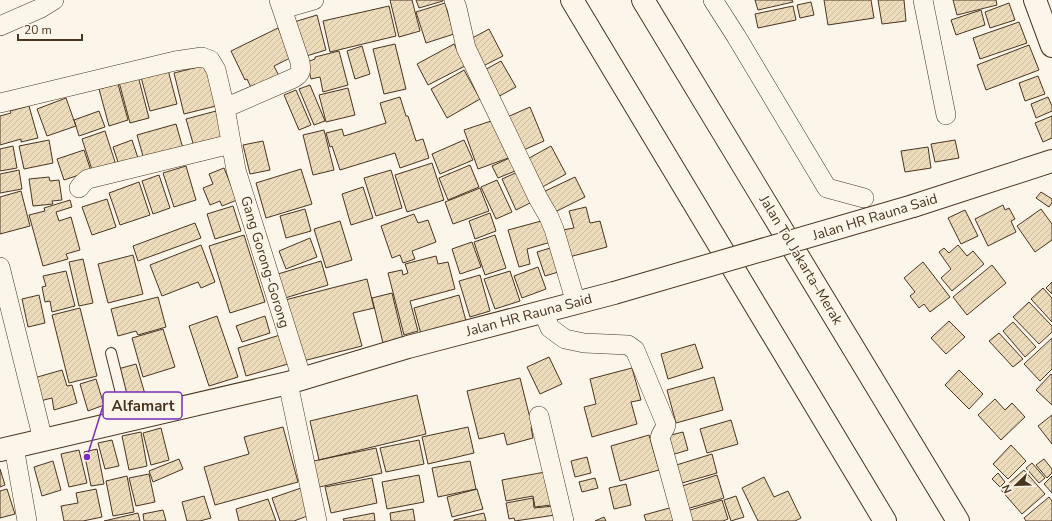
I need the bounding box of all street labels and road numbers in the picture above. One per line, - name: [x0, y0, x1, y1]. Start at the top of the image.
- street label: Jalan HR Rauna Said: [809, 189, 940, 245]
- street label: Jalan Tol Jakarta–Merak: [754, 191, 848, 329]
- street label: Gang Gorong-Gorong: [236, 194, 294, 330]
- street label: Jalan HR Rauna Said: [463, 289, 594, 341]

